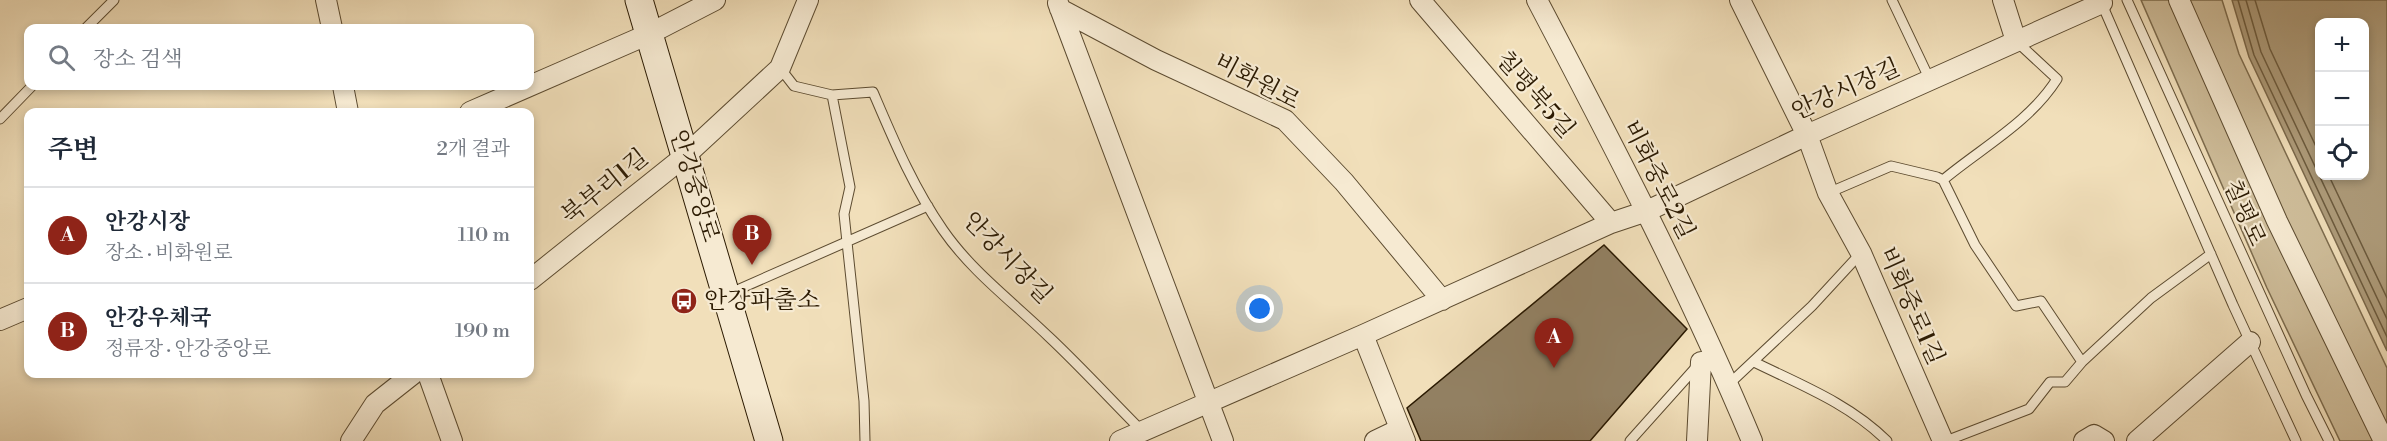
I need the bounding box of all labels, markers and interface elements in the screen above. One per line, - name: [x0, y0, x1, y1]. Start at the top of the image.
- map controls: [2315, 18, 2369, 180]
- button: +: [2315, 18, 2369, 72]
- search box: [24, 24, 534, 90]
- icon: search: [45, 41, 78, 74]
- street label: 칠평북5길: [1489, 45, 1581, 145]
- text: 장소 검색: [93, 46, 183, 73]
- street label: 비화원로: [1209, 47, 1305, 117]
- street label: 안강시장길: [1787, 53, 1905, 127]
- button: −: [2315, 72, 2369, 126]
- street label: 비화중로2길: [1615, 115, 1701, 245]
- street label: 안강중앙로: [663, 126, 725, 246]
- button: locate: [2315, 126, 2369, 180]
- text: 주변: [48, 134, 98, 166]
- text: 2개 결과: [437, 137, 510, 162]
- street label: 북부리1길: [556, 143, 654, 231]
- street label: 칠평로: [2216, 175, 2272, 251]
- street label: 안강시장길: [956, 206, 1058, 310]
- text: 안강시장: [105, 209, 190, 236]
- pin: B: [732, 216, 771, 265]
- text: A: [60, 223, 75, 248]
- text: 110 m: [458, 223, 510, 248]
- text: 장소 · 비화원로: [105, 241, 232, 266]
- street label: 비화중로1길: [1872, 242, 1950, 370]
- bus stop icon: 안강파출소: [669, 286, 699, 316]
- place label: 안강파출소: [704, 286, 820, 316]
- your location: [1245, 294, 1274, 323]
- text: 안강우체국: [105, 305, 211, 332]
- pin: A: [1534, 318, 1574, 368]
- text: B: [60, 319, 75, 344]
- text: 190 m: [455, 319, 510, 344]
- text: 정류장 · 안강중앙로: [105, 337, 271, 362]

